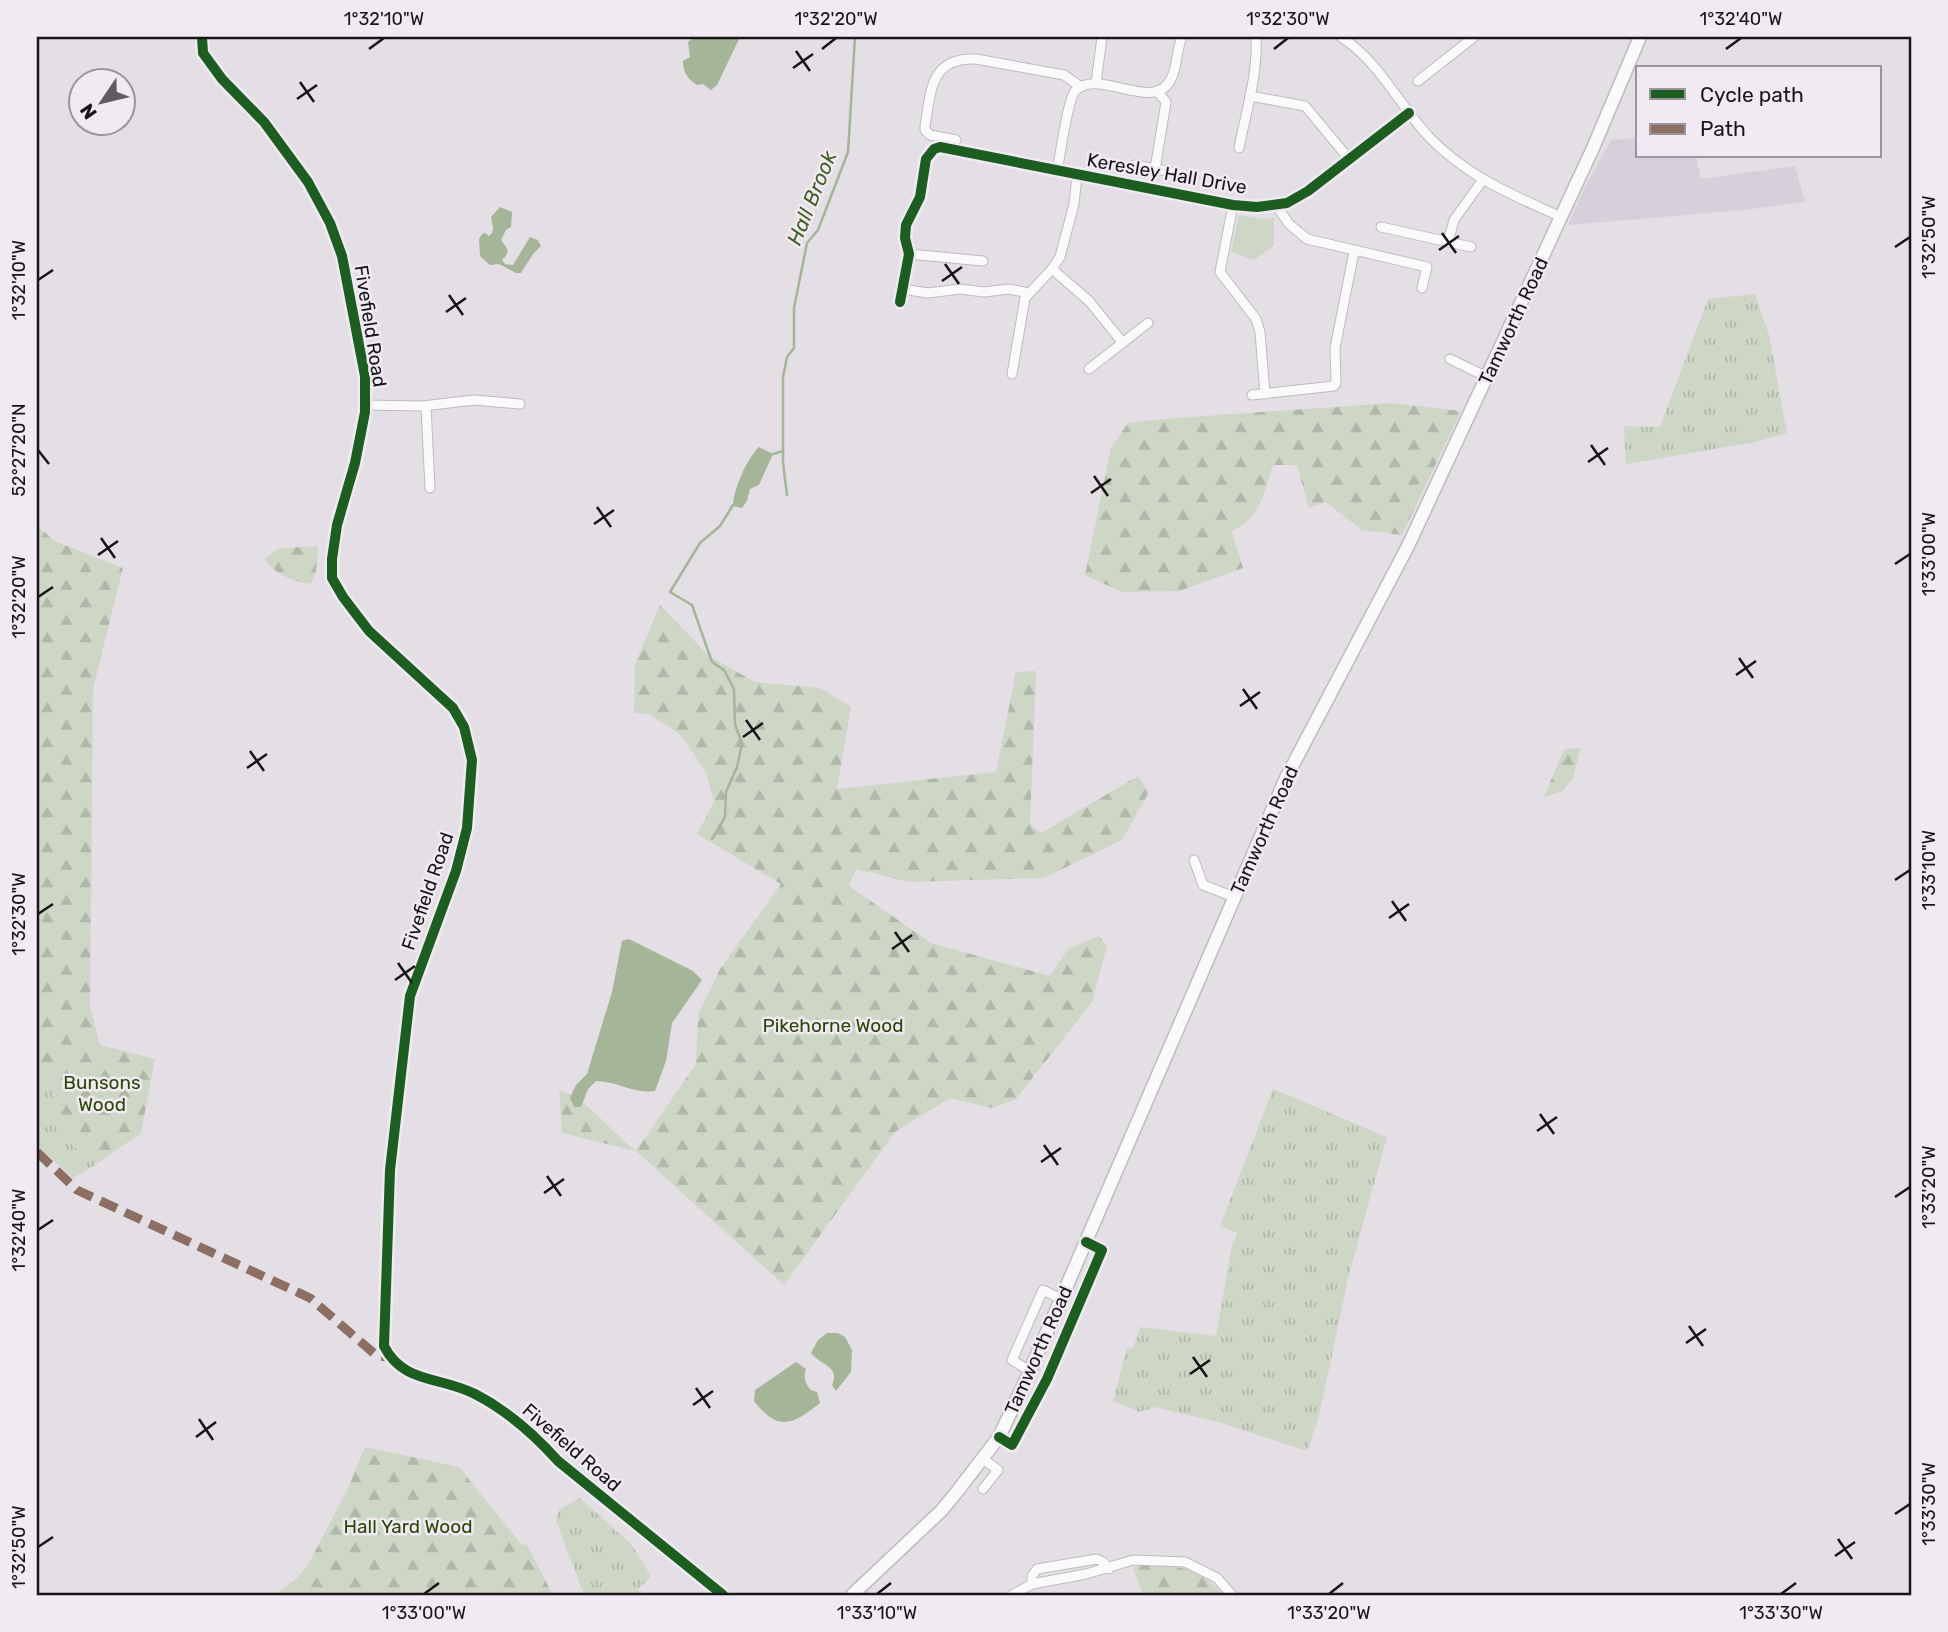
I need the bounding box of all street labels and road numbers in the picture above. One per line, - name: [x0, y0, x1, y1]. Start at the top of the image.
- street label: Keresley Hall Drive: [1085, 148, 1249, 199]
- street label: Tamworth Road: [1474, 254, 1553, 389]
- street label: Fivefield Road: [350, 263, 391, 389]
- street label: Tamworth Road: [1226, 762, 1303, 898]
- street label: Fivefield Road: [397, 829, 458, 953]
- street label: Tamworth Road: [1000, 1282, 1077, 1418]
- street label: Fivefield Road: [518, 1398, 626, 1496]

